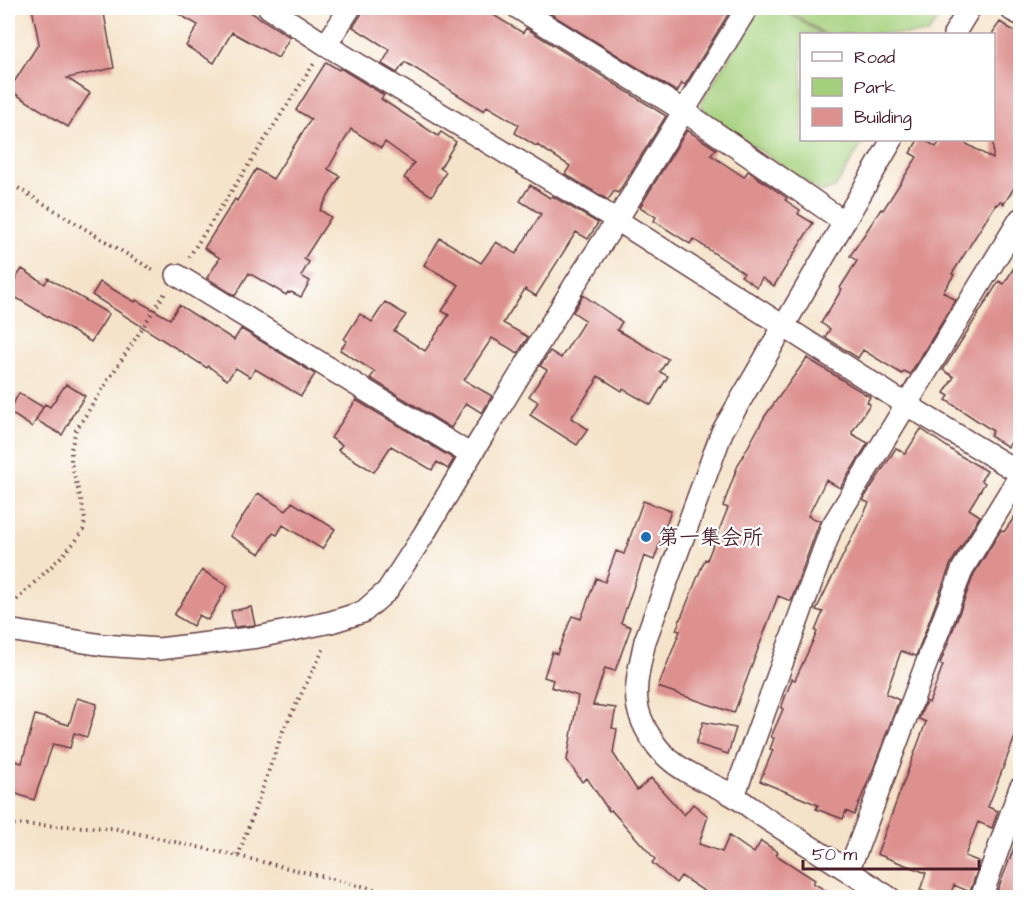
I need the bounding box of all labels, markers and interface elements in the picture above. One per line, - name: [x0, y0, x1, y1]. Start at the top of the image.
- legend: [800, 33, 995, 141]
- text: Road: [854, 45, 895, 70]
- text: Park: [854, 75, 896, 100]
- text: Building: [854, 105, 912, 131]
- place label: 第一集会所: [658, 523, 763, 552]
- marker: 第一集会所: [639, 530, 653, 544]
- scale bar: [803, 833, 978, 871]
- text: 50 m: [812, 842, 857, 867]

